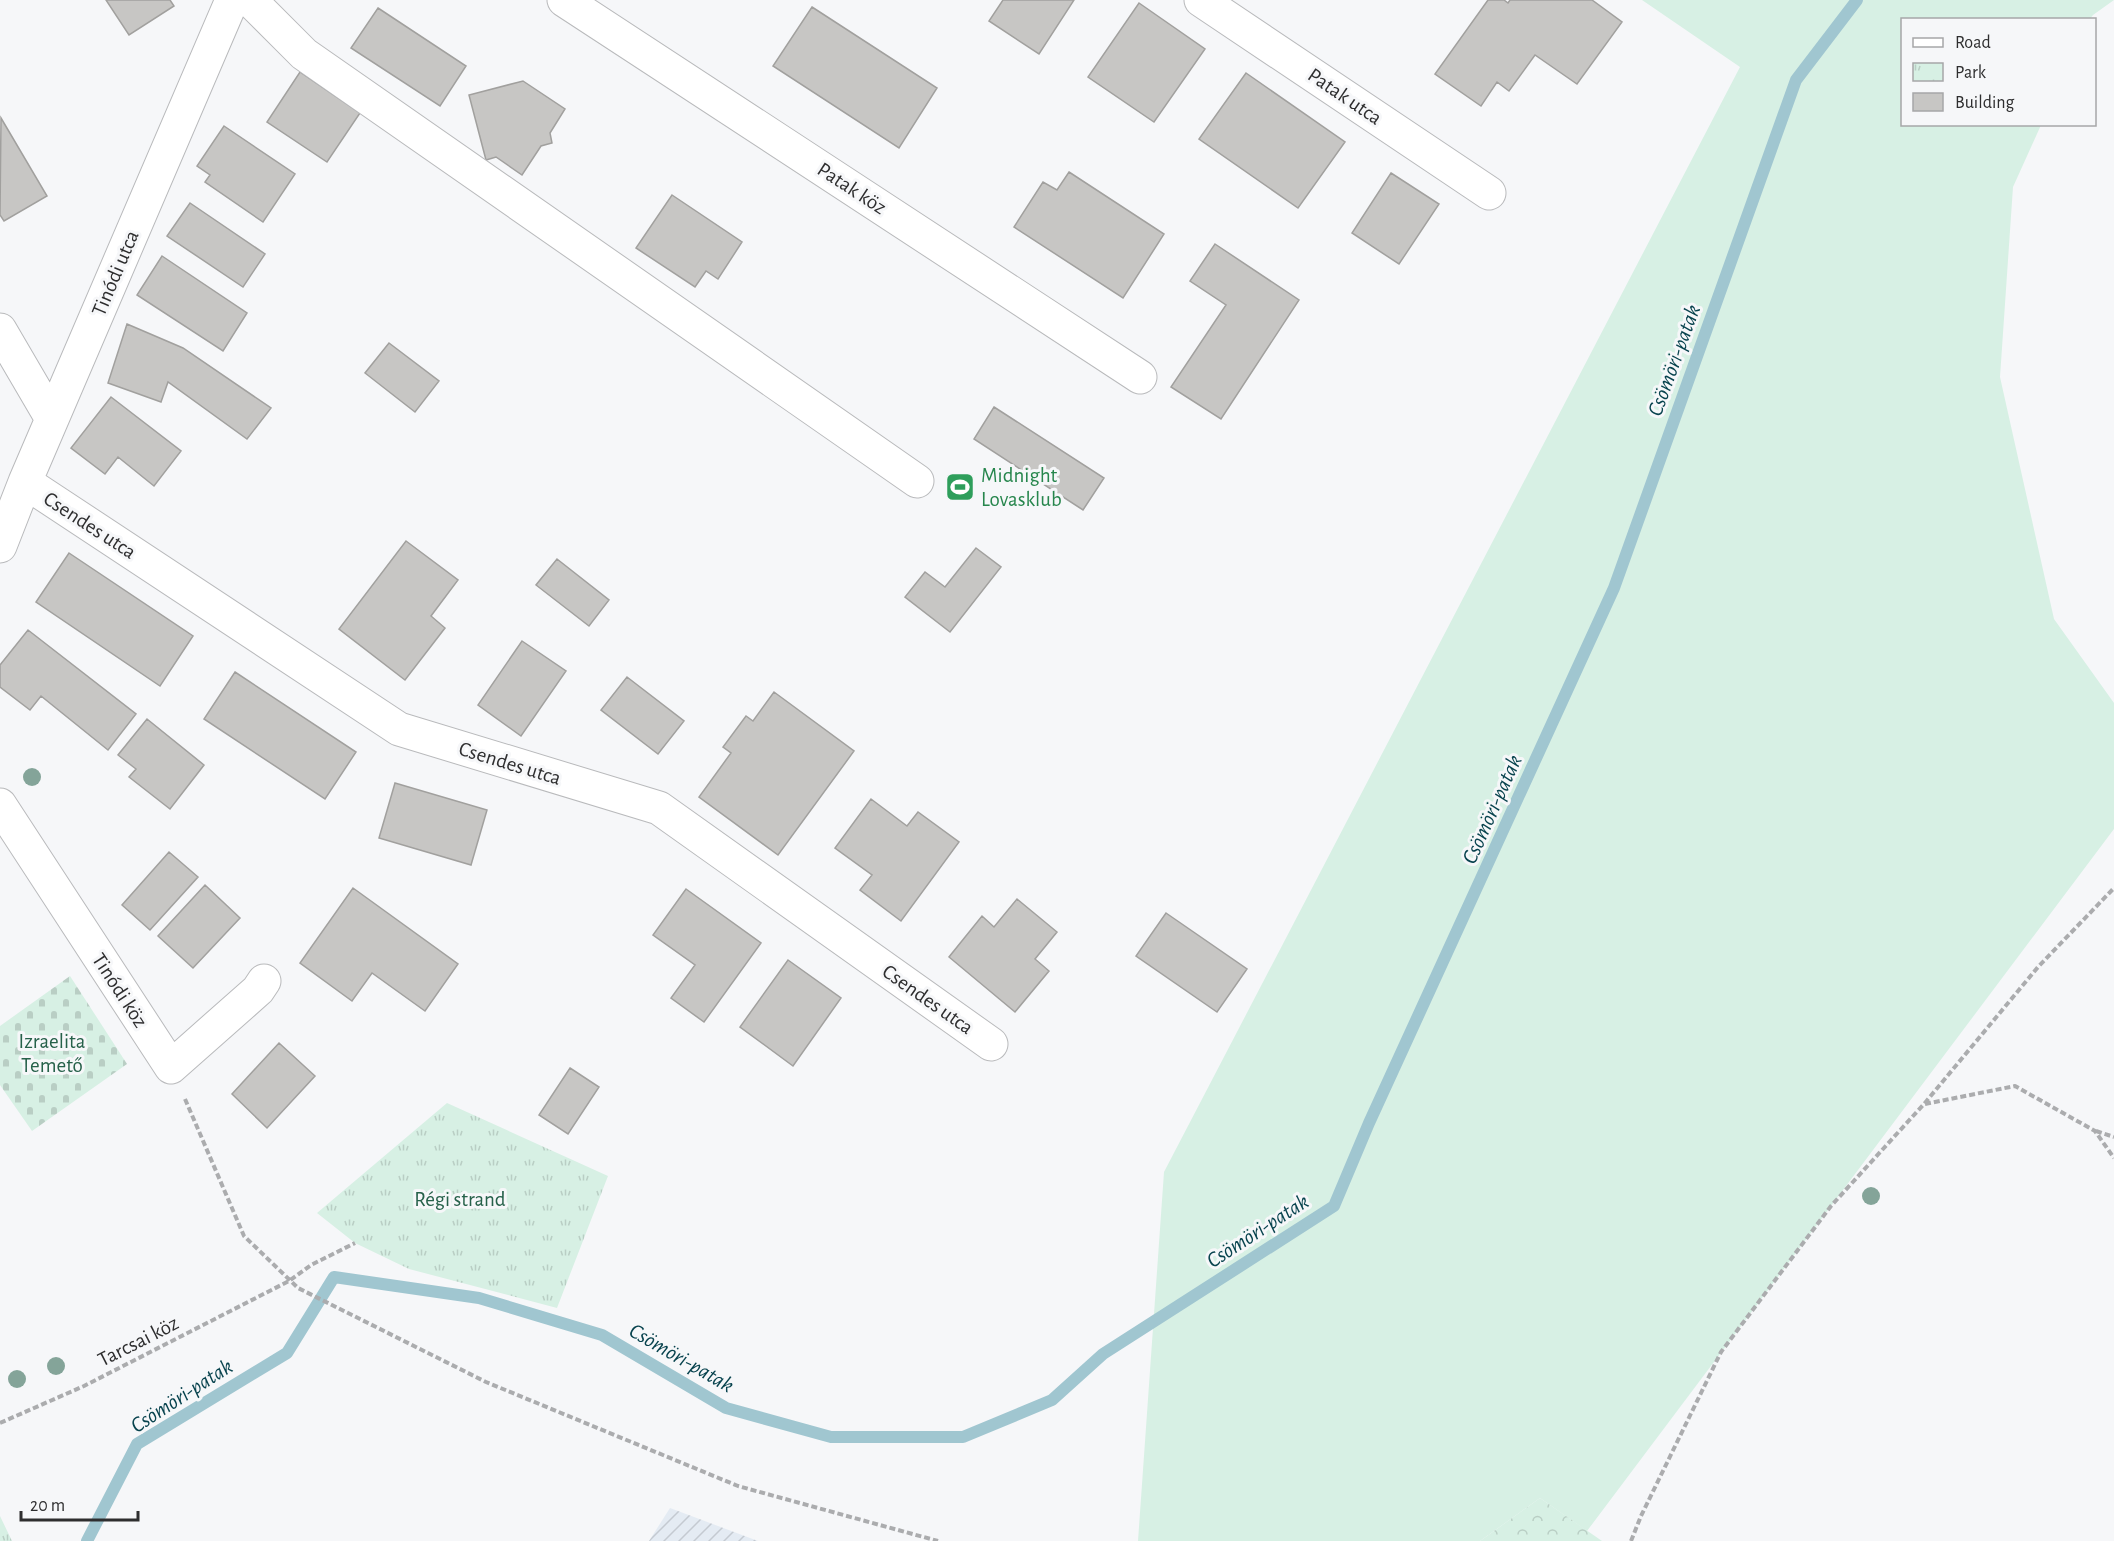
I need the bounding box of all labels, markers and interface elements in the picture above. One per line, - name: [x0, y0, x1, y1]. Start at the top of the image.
- legend: [1901, 18, 2096, 126]
- text: Road: [1955, 34, 1991, 52]
- street label: Patak utca: [1304, 64, 1386, 129]
- text: Park: [1955, 64, 1987, 82]
- text: Building: [1955, 94, 2015, 112]
- street label: Patak köz: [814, 159, 890, 218]
- street label: Tinódi utca: [88, 227, 143, 319]
- water label: Csömöri-patak: [1644, 302, 1705, 419]
- place label: Midnight Lovasklub: [981, 465, 1062, 510]
- sports icon: Midnight Lovasklub: [944, 471, 976, 503]
- street label: Csendes utca: [40, 488, 140, 563]
- street label: Csendes utca: [456, 738, 564, 789]
- water label: Csömöri-patak: [1458, 752, 1527, 868]
- street label: Tinódi köz: [88, 949, 151, 1031]
- street label: Csendes utca: [878, 961, 977, 1038]
- park label: Izraelita Temető: [19, 1031, 86, 1076]
- park label: Régi strand: [414, 1189, 506, 1210]
- water label: Csömöri-patak: [1203, 1190, 1313, 1273]
- street label: Tarcsai köz: [95, 1312, 182, 1371]
- water label: Csömöri-patak: [625, 1319, 737, 1397]
- water label: Csömöri-patak: [127, 1355, 237, 1438]
- scale bar: [21, 1484, 138, 1522]
- text: 20 m: [30, 1497, 65, 1515]

